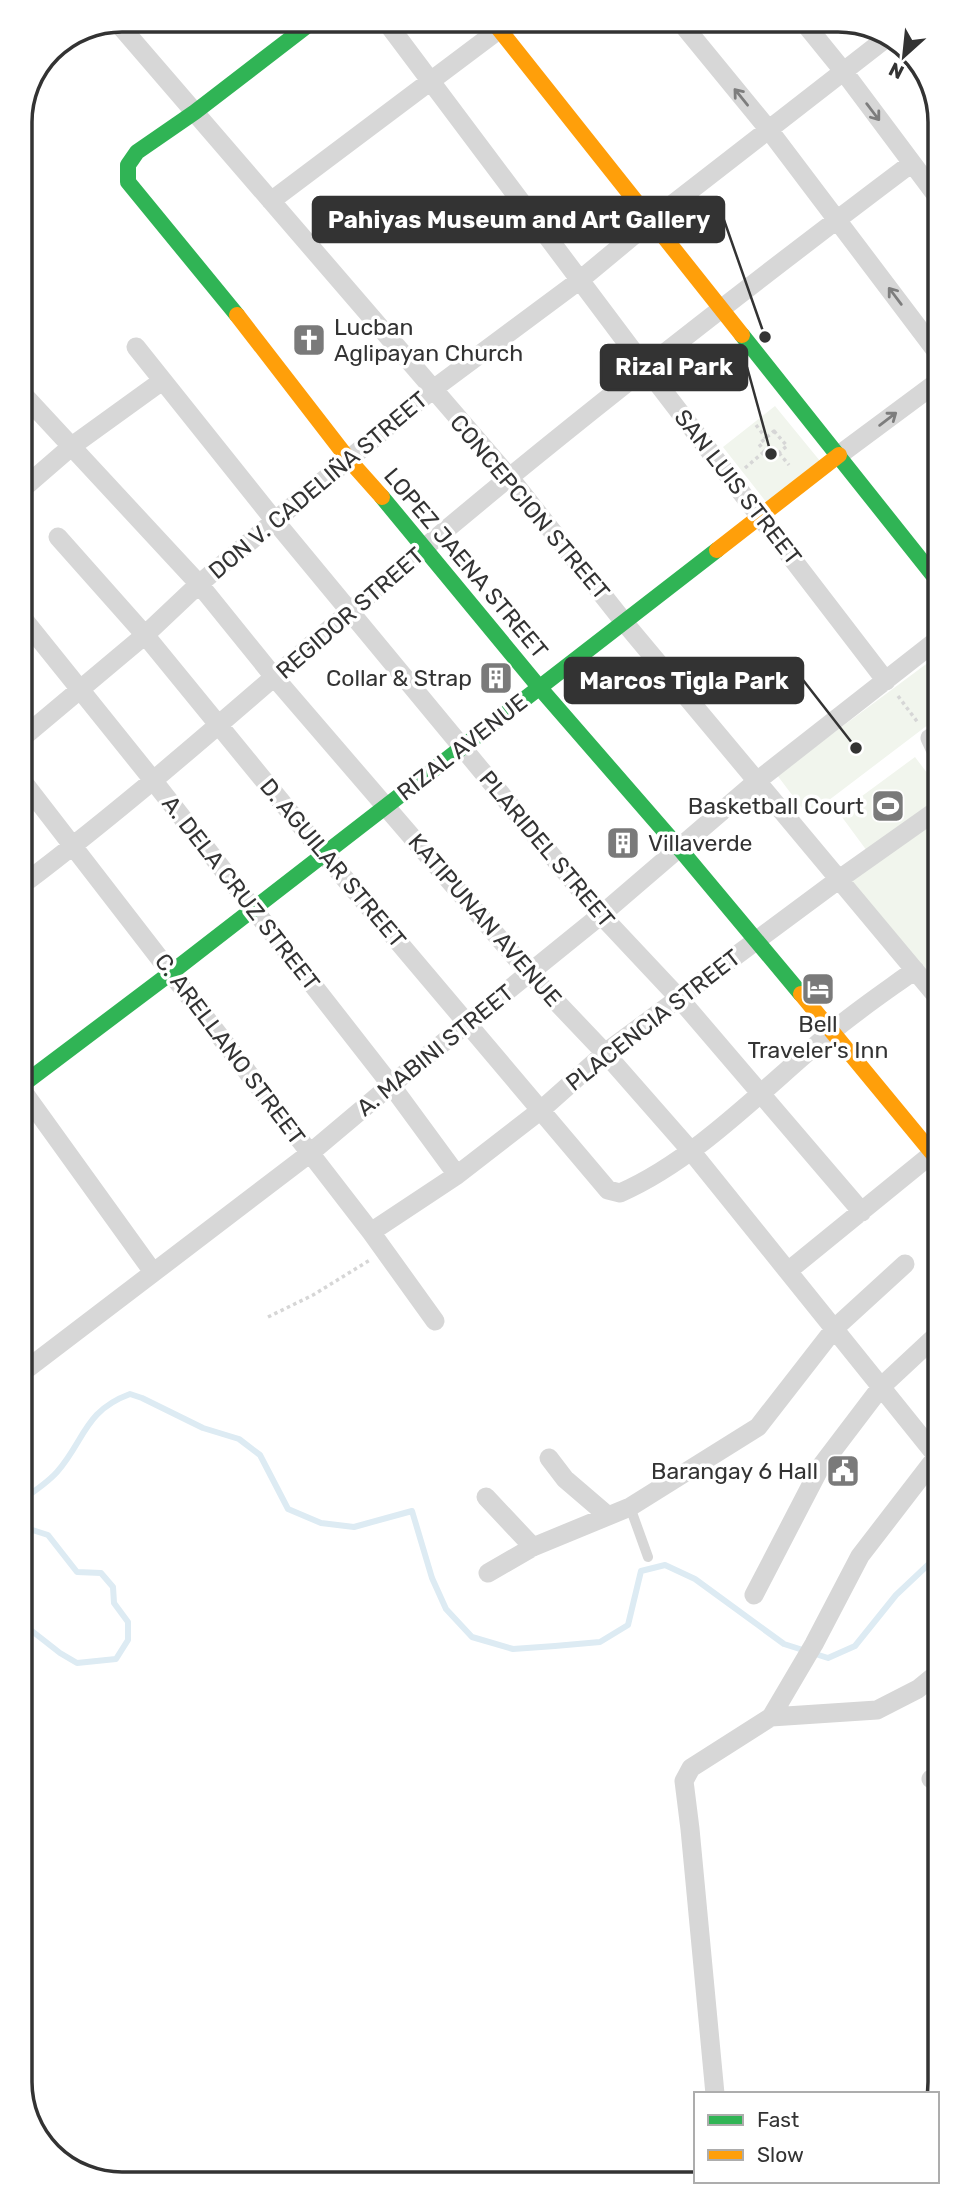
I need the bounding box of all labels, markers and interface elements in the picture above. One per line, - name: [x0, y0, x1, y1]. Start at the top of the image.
- north arrow: [869, 21, 939, 91]
- text: N: [885, 57, 908, 84]
- one-way arrow: [734, 88, 749, 106]
- one-way arrow: [866, 102, 881, 120]
- callout: Pahiyas Museum and Art Gallery: [313, 197, 724, 242]
- text: Pahiyas Museum and Art Gallery: [328, 206, 710, 234]
- one-way arrow: [888, 287, 903, 306]
- place label: Lucban Aglipayan Church: [334, 313, 523, 367]
- church icon: Lucban Aglipayan Church: [290, 321, 328, 359]
- callout: Rizal Park: [601, 345, 747, 390]
- text: Rizal Park: [615, 353, 733, 381]
- street label: DON V. CADELIÑA STREET: [203, 385, 433, 585]
- street label: SAN LUIS STREET: [669, 404, 807, 570]
- street label: CONCEPCION STREET: [444, 409, 616, 605]
- one-way arrow: [878, 412, 897, 427]
- street label: LOPEZ JAENA STREET: [378, 462, 554, 664]
- street label: REGIDOR STREET: [270, 541, 430, 685]
- callout: Marcos Tigla Park: [565, 658, 803, 703]
- building icon: Collar & Strap: [477, 659, 515, 697]
- place label: Collar & Strap: [326, 664, 472, 692]
- text: Marcos Tigla Park: [579, 667, 789, 695]
- street label: RIZAL AVENUE: [391, 688, 533, 806]
- street label: PLARIDEL STREET: [473, 765, 621, 933]
- street label: D. AGUILAR STREET: [254, 773, 412, 953]
- sports icon: Basketball Court: [869, 787, 907, 825]
- street label: A. DELA CRUZ STREET: [156, 790, 326, 996]
- place label: Basketball Court: [688, 792, 864, 820]
- building icon: Villaverde: [604, 824, 642, 862]
- street label: KATIPUNAN AVENUE: [402, 828, 568, 1012]
- place label: Villaverde: [648, 829, 752, 857]
- street label: PLACENCIA STREET: [560, 943, 746, 1097]
- street label: C. ARELLANO STREET: [149, 948, 311, 1150]
- hotel icon: Bell Traveler's Inn: [799, 970, 837, 1008]
- street label: A. MABINI STREET: [351, 978, 519, 1122]
- place label: Bell Traveler's Inn: [748, 1010, 888, 1064]
- public building icon: Barangay 6 Hall: [824, 1452, 862, 1490]
- place label: Barangay 6 Hall: [651, 1457, 818, 1485]
- legend: [694, 2092, 939, 2183]
- text: Fast: [757, 2107, 799, 2132]
- text: Slow: [757, 2142, 804, 2167]

